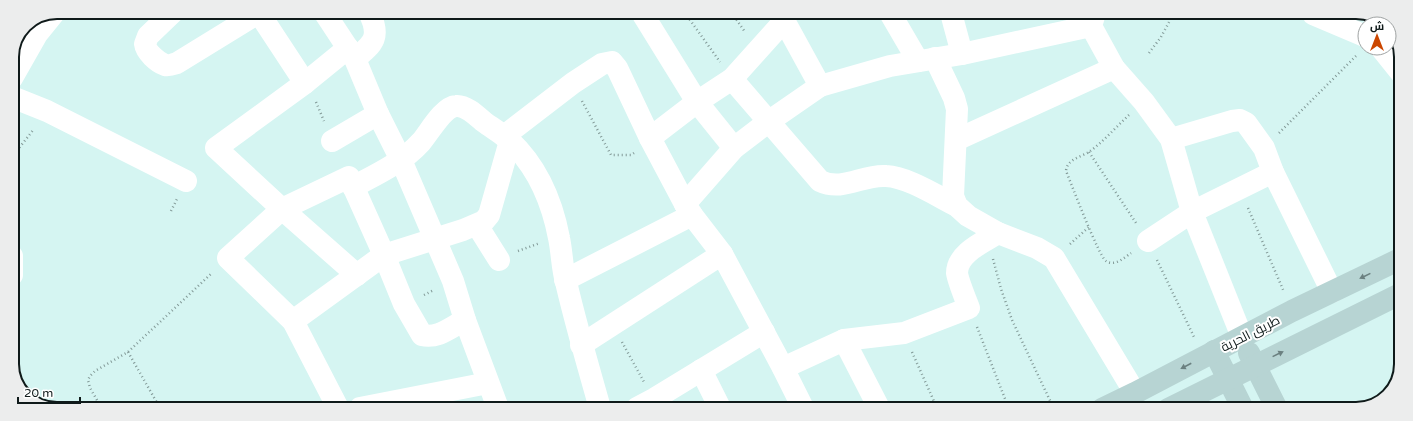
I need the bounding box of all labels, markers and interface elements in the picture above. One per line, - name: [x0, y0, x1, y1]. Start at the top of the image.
- north arrow: [1357, 16, 1397, 56]
- text: ش: [1370, 20, 1384, 33]
- one-way arrow: [1359, 273, 1370, 279]
- street label: طريق الحرية: [1218, 312, 1283, 356]
- one-way arrow: [1273, 351, 1284, 357]
- one-way arrow: [1180, 362, 1192, 369]
- scale bar: [18, 379, 80, 405]
- text: 20 m: [24, 386, 53, 400]

